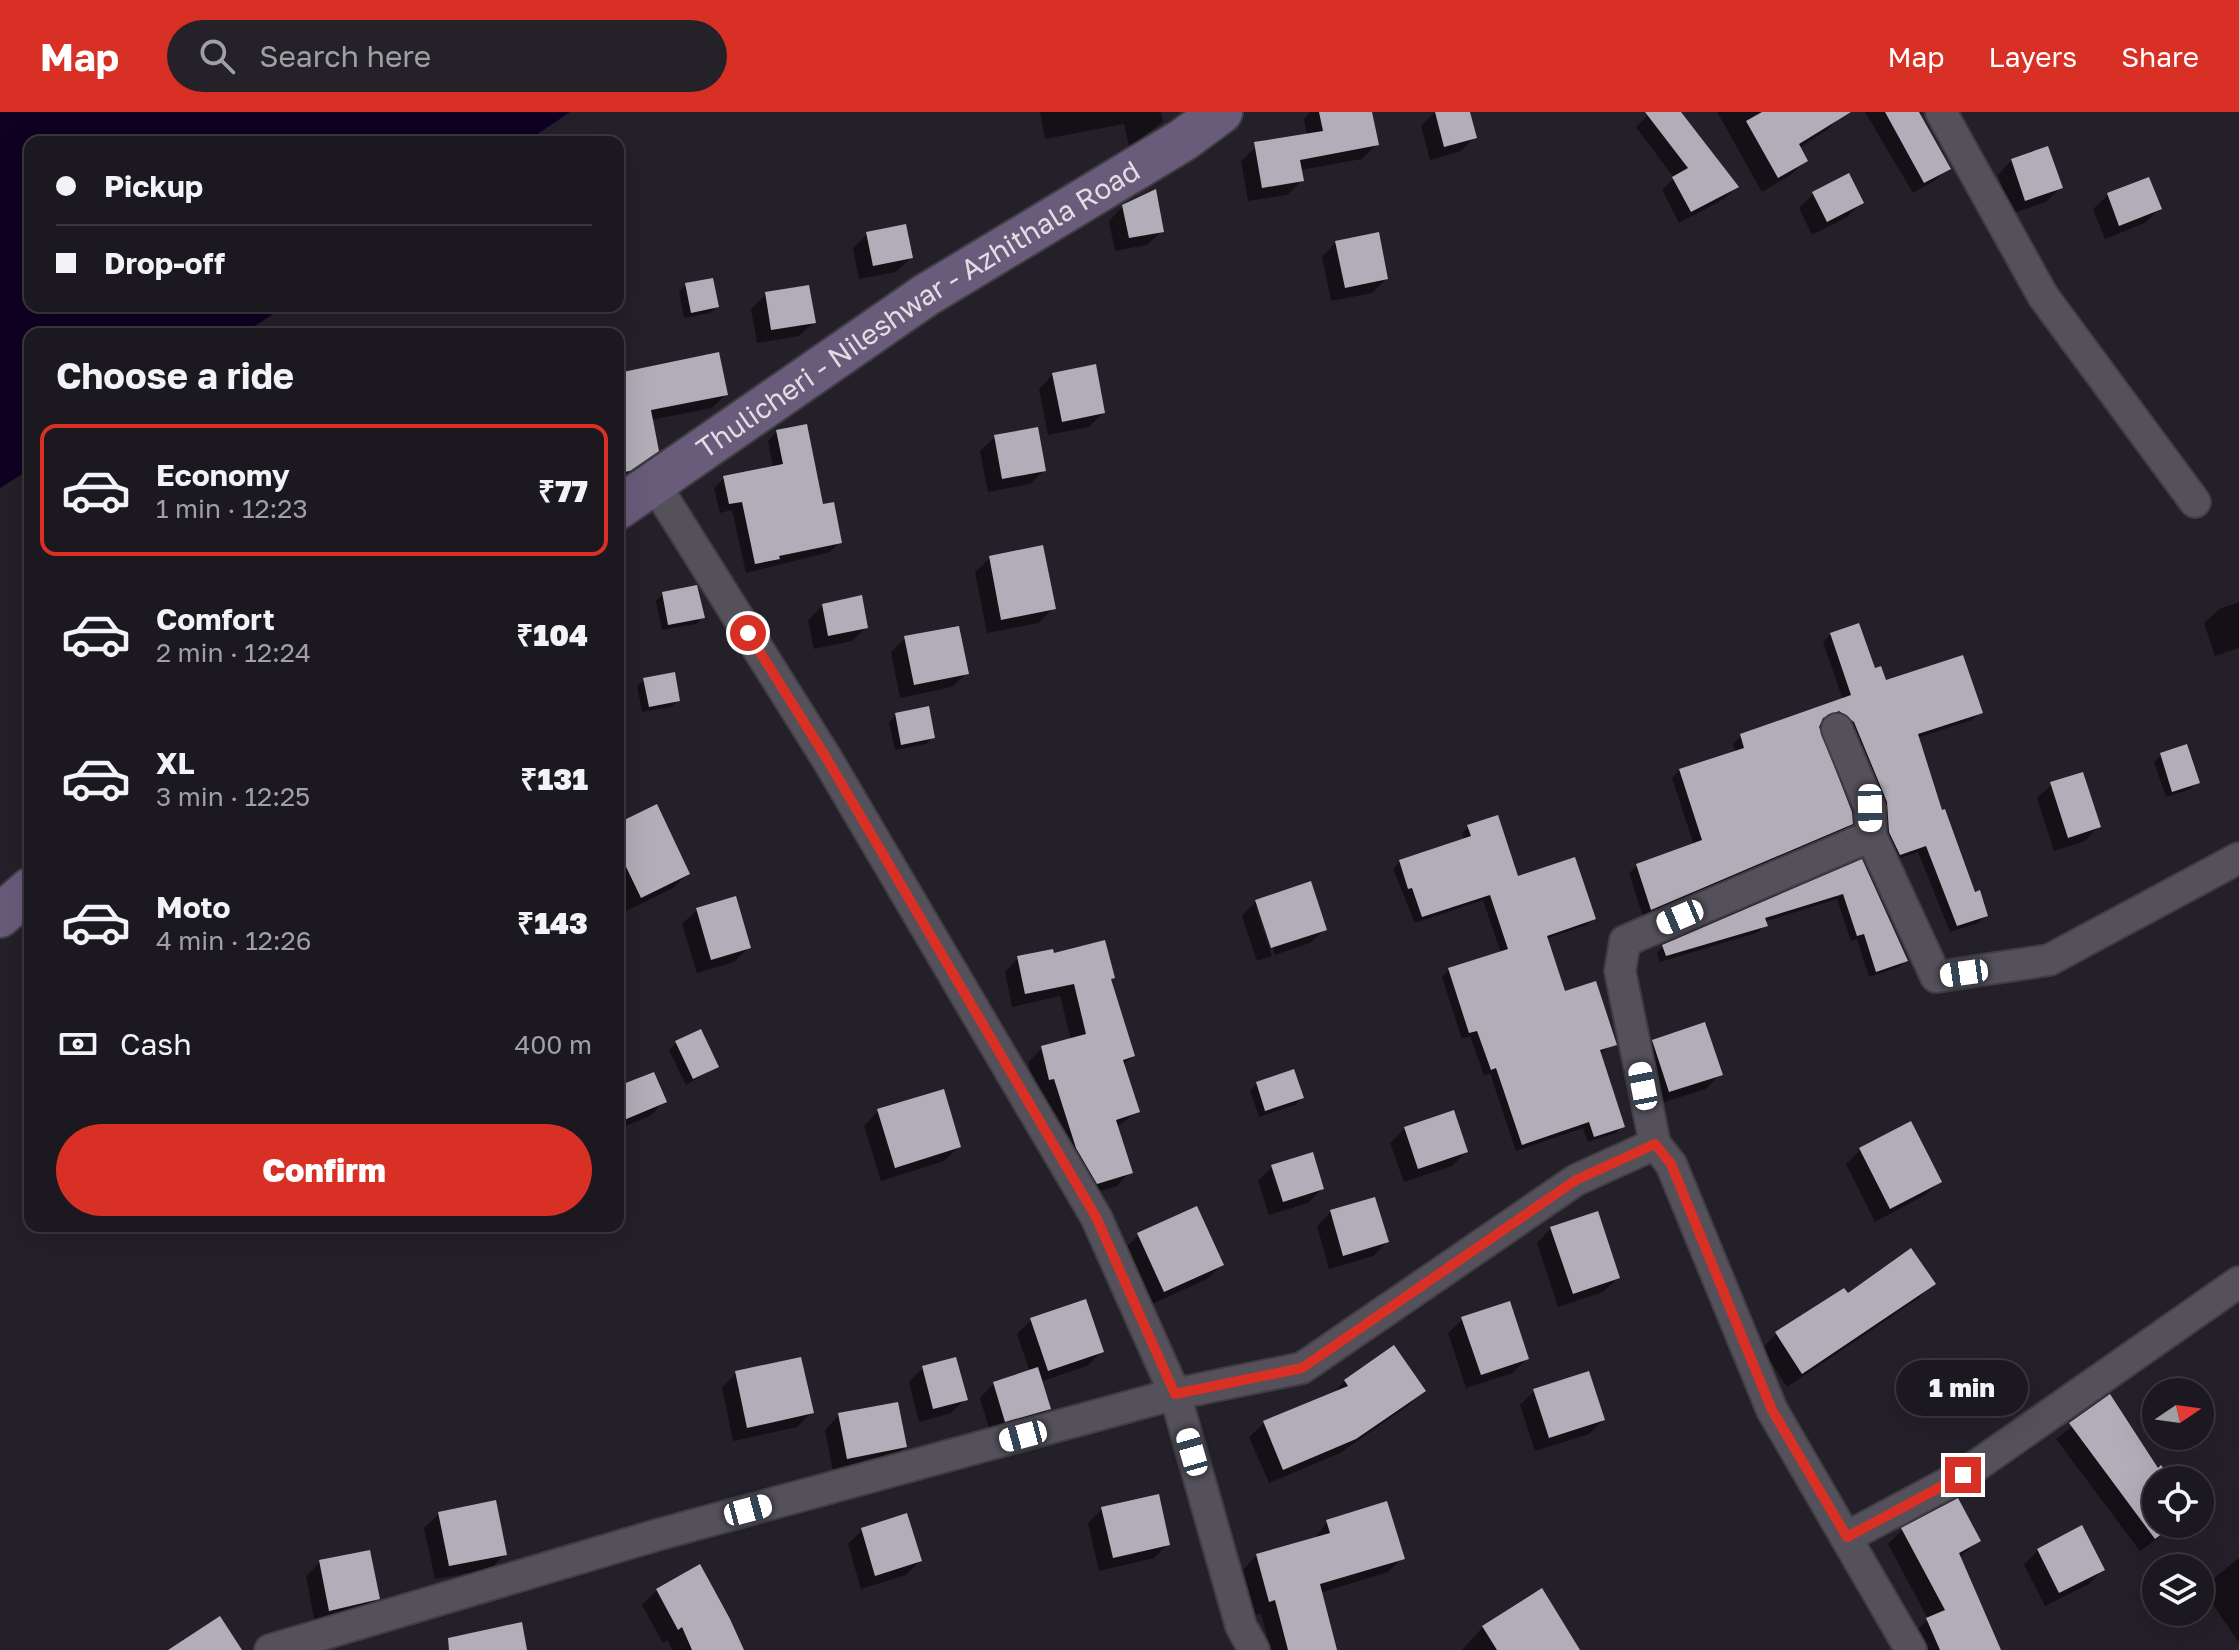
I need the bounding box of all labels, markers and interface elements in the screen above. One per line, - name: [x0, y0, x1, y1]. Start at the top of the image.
- search box: [167, 20, 727, 92]
- text: Map: [40, 34, 119, 79]
- icon: search: [195, 34, 239, 78]
- text: Search here: [259, 38, 431, 74]
- text: Map: [1887, 40, 1945, 73]
- text: Layers: [1989, 40, 2077, 73]
- text: Share: [2121, 40, 2199, 73]
- street label: Thulicheri - Nileshwar - Azhithala Road: [690, 153, 1145, 465]
- text: Pickup: [104, 168, 203, 204]
- text: Drop-off: [104, 245, 225, 281]
- text: Choose a ride: [56, 354, 294, 397]
- icon: car: [60, 454, 132, 526]
- text: Economy: [156, 457, 290, 493]
- text: ₹77: [538, 473, 588, 509]
- text: 1 min · 12:23: [156, 493, 308, 524]
- icon: car: [60, 598, 132, 670]
- text: Comfort: [156, 601, 275, 637]
- route start: [730, 615, 766, 651]
- text: ₹104: [516, 617, 588, 653]
- text: 2 min · 12:24: [156, 637, 311, 668]
- icon: car: [60, 742, 132, 814]
- text: XL: [156, 745, 195, 781]
- text: ₹131: [520, 761, 588, 797]
- text: 3 min · 12:25: [156, 781, 310, 812]
- car: [1858, 784, 1882, 832]
- icon: car: [60, 886, 132, 958]
- text: Moto: [156, 889, 231, 925]
- car: [1653, 897, 1707, 937]
- text: ₹143: [517, 905, 588, 941]
- text: 4 min · 12:26: [156, 925, 311, 956]
- car: [1939, 958, 1989, 988]
- icon: cash: [56, 1022, 100, 1066]
- text: Cash: [120, 1026, 192, 1062]
- text: 400 m: [514, 1029, 592, 1060]
- car: [1627, 1060, 1659, 1112]
- button: Confirm: [56, 1124, 592, 1216]
- callout: 1 min: [1897, 1359, 2029, 1415]
- text: 1 min: [1929, 1372, 1995, 1403]
- north arrow: [2142, 1378, 2214, 1450]
- map controls: [2142, 1378, 2214, 1626]
- car: [997, 1418, 1049, 1454]
- car: [1174, 1426, 1210, 1478]
- route end: [1945, 1457, 1981, 1493]
- button: locate: [2142, 1466, 2214, 1538]
- car: [722, 1492, 774, 1528]
- button: layers: [2142, 1554, 2214, 1626]

